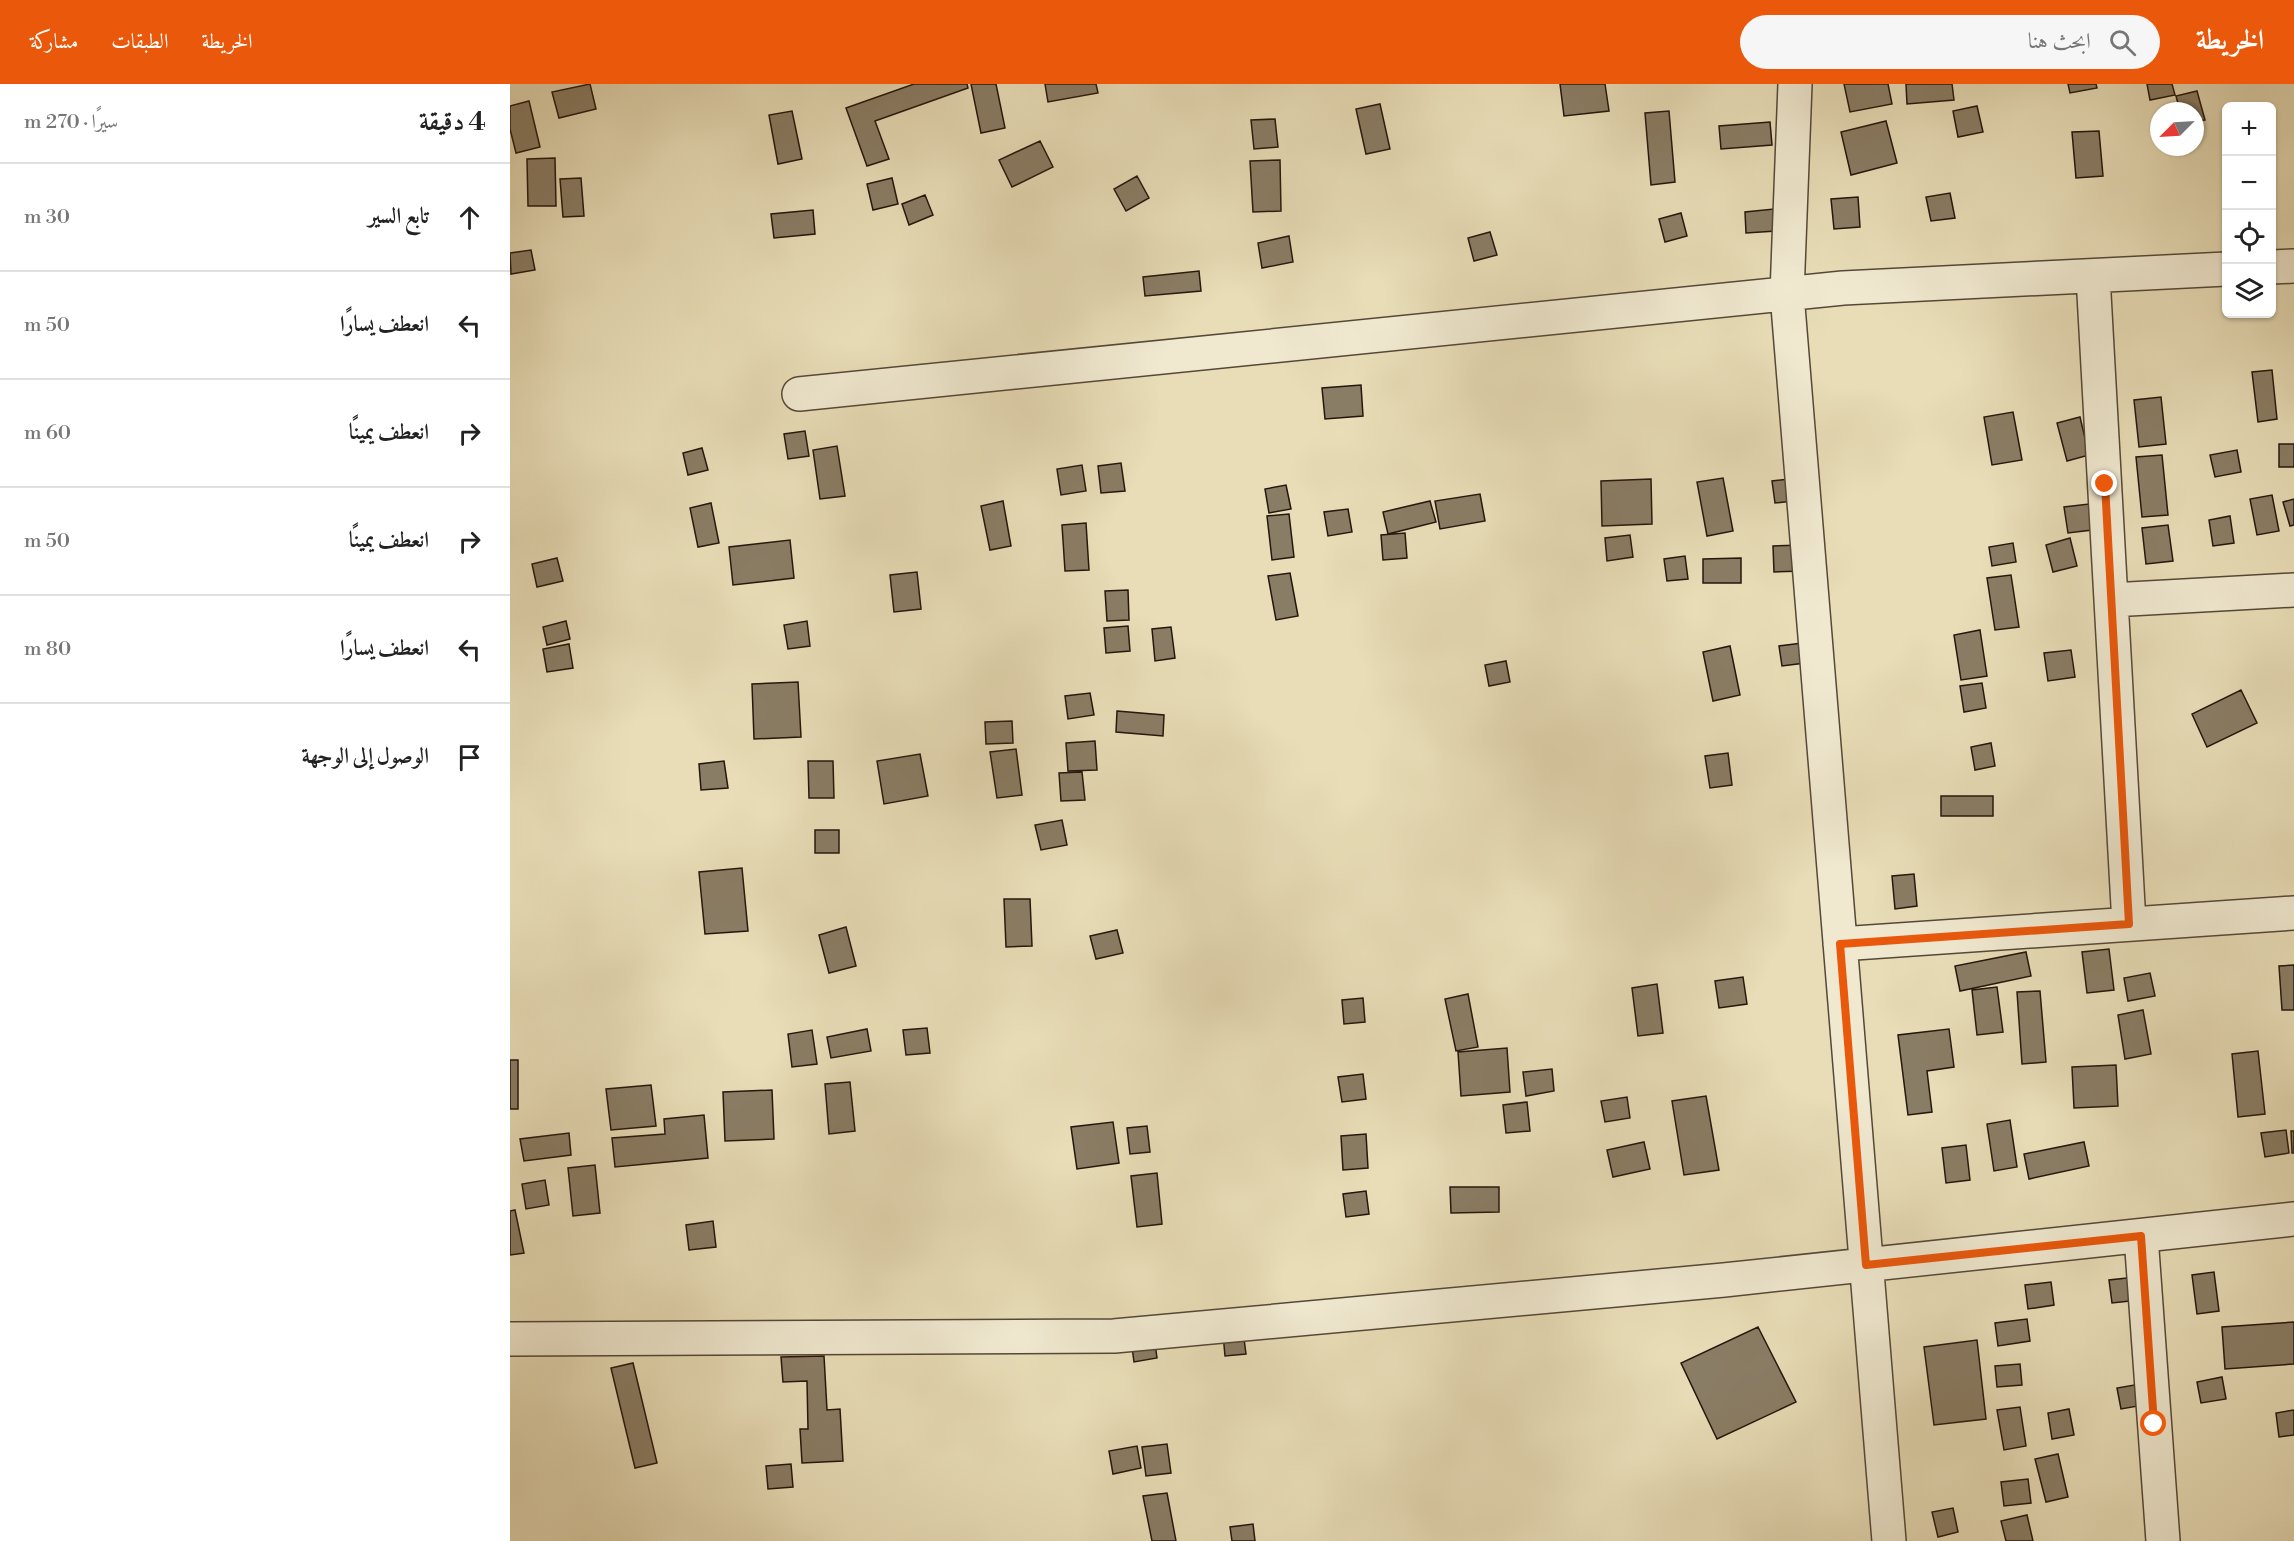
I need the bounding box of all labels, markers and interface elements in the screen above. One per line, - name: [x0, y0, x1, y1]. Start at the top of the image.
- search box: [1740, 15, 2160, 69]
- text: الخريطة: [2196, 23, 2264, 58]
- icon: search: [2106, 26, 2139, 59]
- text: ابحث هنا: [2028, 28, 2091, 55]
- text: مشاركة: [30, 29, 78, 55]
- text: الطبقات: [111, 29, 168, 55]
- text: الخريطة: [201, 29, 253, 55]
- north arrow: [2150, 102, 2204, 156]
- map controls: [2222, 102, 2276, 318]
- button: +: [2222, 102, 2276, 156]
- text: 4 دقيقة: [419, 106, 486, 138]
- text: سيرًا · 270 m: [24, 110, 118, 135]
- button: −: [2222, 156, 2276, 210]
- icon: ahead: [453, 201, 486, 234]
- text: تابع السير: [368, 203, 429, 230]
- text: 30 m: [24, 205, 70, 230]
- button: locate: [2222, 210, 2276, 264]
- button: layers: [2222, 264, 2276, 318]
- icon: left: [453, 309, 486, 342]
- text: انعطف يسارًا: [340, 311, 429, 338]
- text: 50 m: [24, 313, 70, 338]
- icon: right: [453, 417, 486, 450]
- text: انعطف يمينًا: [349, 419, 429, 446]
- text: 60 m: [24, 421, 71, 446]
- route end: [2091, 470, 2117, 496]
- icon: right: [453, 525, 486, 558]
- text: انعطف يمينًا: [349, 527, 429, 554]
- text: 50 m: [24, 529, 70, 554]
- icon: left: [453, 633, 486, 666]
- text: انعطف يسارًا: [340, 635, 429, 662]
- text: 80 m: [24, 637, 71, 662]
- icon: arrive: [453, 741, 486, 774]
- text: الوصول إلى الوجهة: [301, 743, 429, 770]
- route start: [2140, 1410, 2166, 1436]

